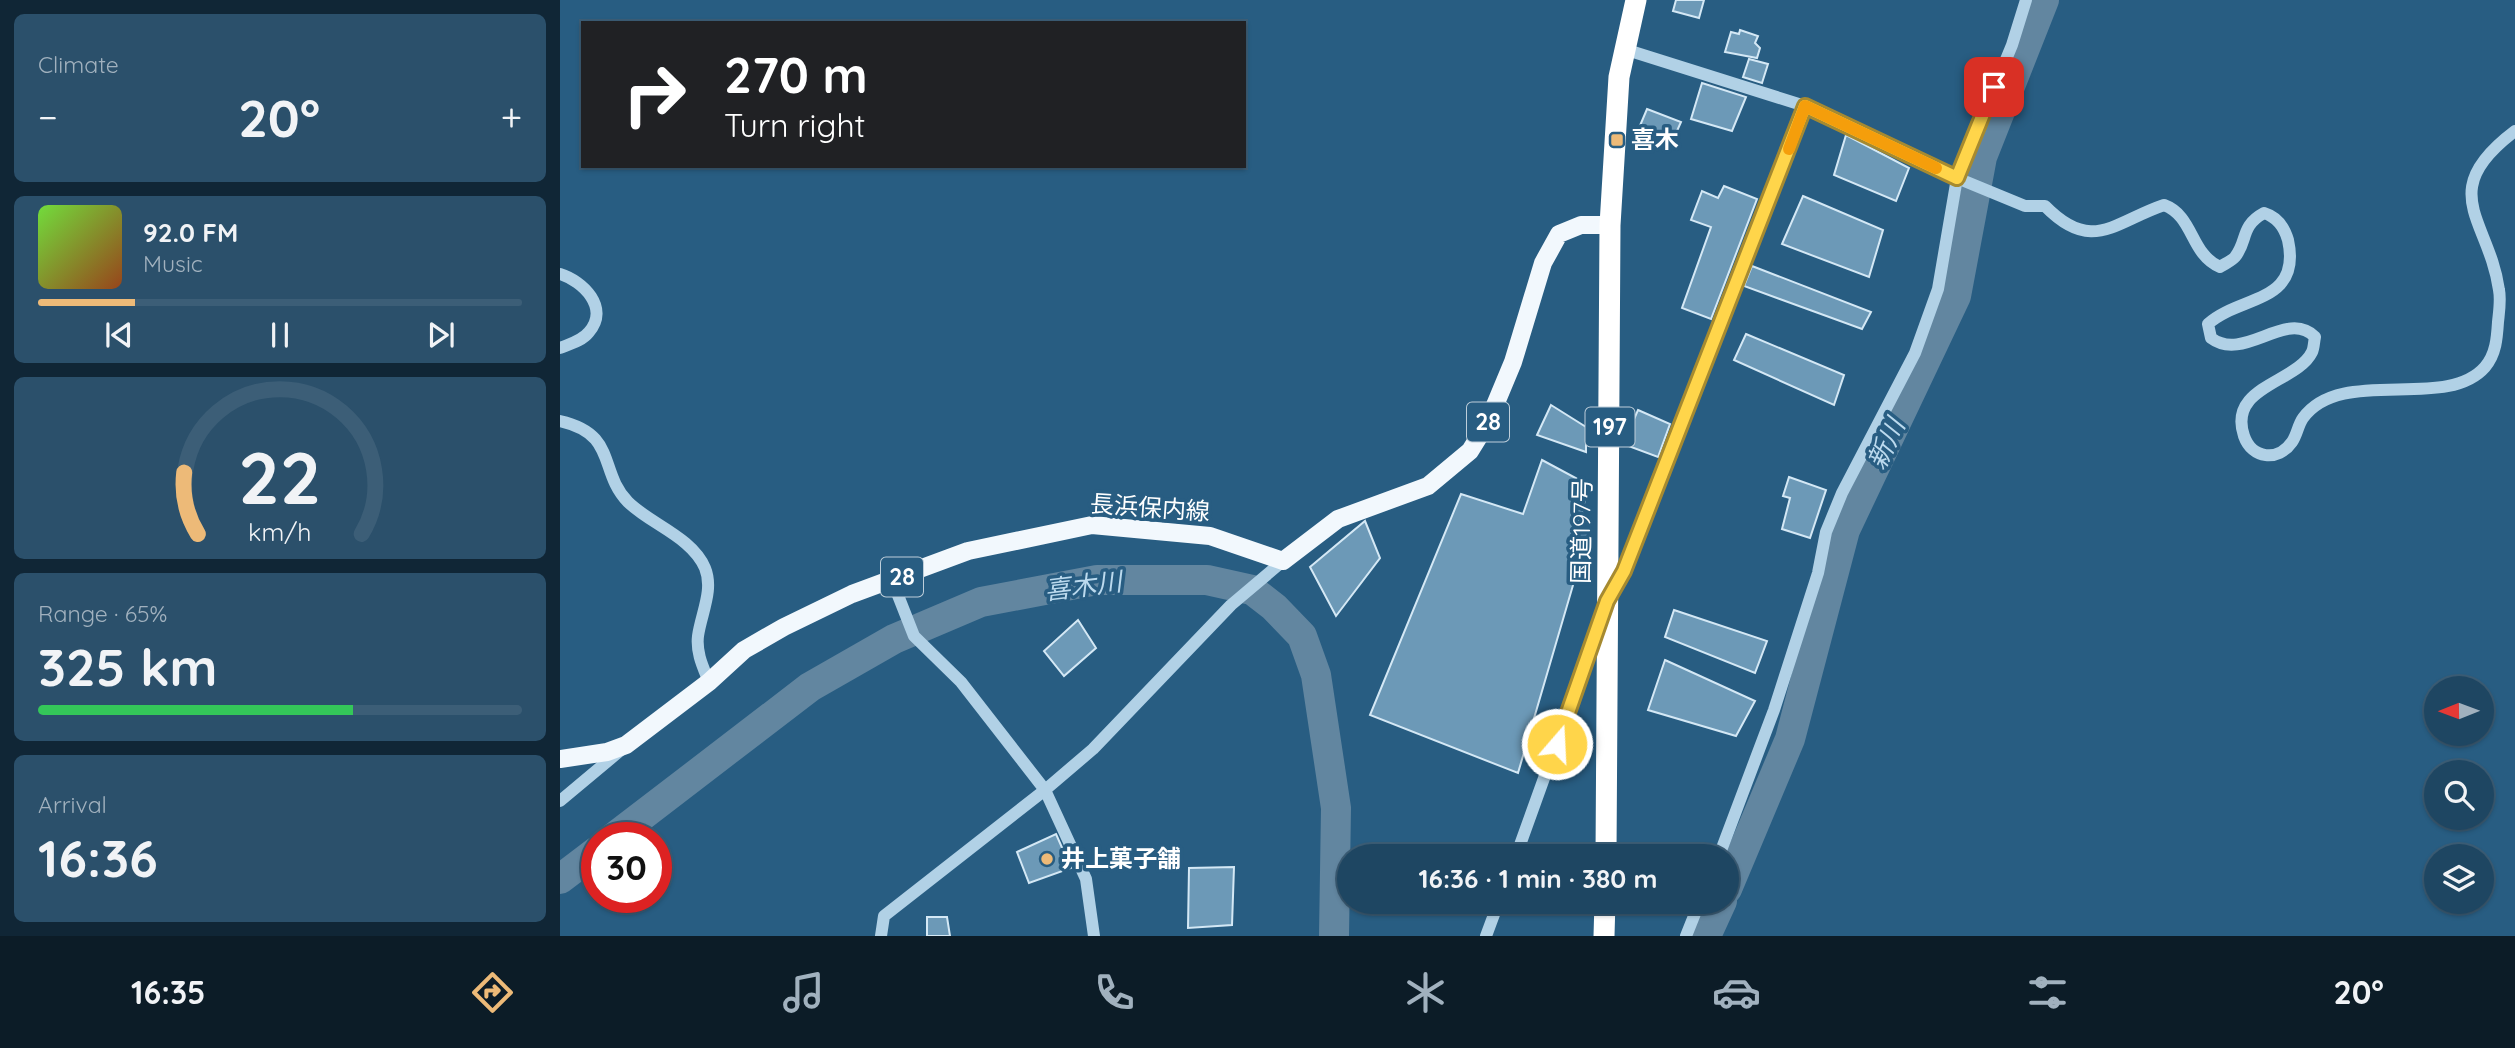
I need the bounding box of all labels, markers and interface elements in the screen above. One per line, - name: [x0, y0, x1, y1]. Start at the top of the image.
- text: 270 m: [724, 44, 868, 105]
- icon: right: [609, 49, 700, 140]
- text: Climate: [38, 50, 119, 79]
- pin: [1964, 57, 2024, 117]
- icon: arrive: [1975, 68, 2013, 106]
- text: 20°: [238, 85, 320, 150]
- text: −: [38, 93, 58, 141]
- text: +: [501, 93, 522, 141]
- text: Turn right: [724, 105, 865, 145]
- place label: 喜木: [1631, 124, 1679, 154]
- marker: 喜木: [1609, 132, 1625, 148]
- text: 92.0 FM: [143, 216, 238, 249]
- text: Music: [143, 249, 203, 278]
- icon: previous: [100, 316, 138, 354]
- icon: pause: [261, 316, 299, 354]
- icon: next: [422, 316, 460, 354]
- road number: 28: [1467, 402, 1509, 442]
- road number: 197: [1586, 408, 1634, 446]
- water label: 新川: [1860, 411, 1913, 474]
- text: 22: [239, 431, 321, 522]
- street label: 国道197号: [1565, 478, 1597, 584]
- street label: 長浜保内線: [1089, 488, 1211, 526]
- text: km/h: [248, 516, 312, 547]
- road number: 28: [881, 558, 923, 596]
- water label: 喜木川: [1042, 564, 1127, 607]
- text: Range · 65%: [38, 599, 167, 628]
- text: 325 km: [38, 634, 218, 699]
- north arrow: [2424, 676, 2494, 746]
- map controls: [2424, 676, 2494, 914]
- position arrow: [1520, 707, 1594, 781]
- button: search: [2424, 760, 2494, 830]
- text: Arrival: [38, 790, 107, 819]
- speed limit sign: 30: [581, 822, 672, 913]
- text: 16:36: [38, 825, 158, 890]
- place label: 井上菓子舗: [1061, 843, 1181, 873]
- button: layers: [2424, 844, 2494, 914]
- marker: 井上菓子舗: [1039, 851, 1055, 867]
- text: 16:36 · 1 min · 380 m: [1418, 862, 1658, 895]
- icon: directions: [468, 968, 517, 1017]
- icon: music: [779, 968, 828, 1017]
- icon: phone: [1090, 968, 1139, 1017]
- icon: climate: [1401, 968, 1450, 1017]
- icon: car: [1712, 968, 1761, 1017]
- icon: filters: [2023, 968, 2072, 1017]
- text: 16:35: [131, 972, 206, 1012]
- text: 20°: [2334, 972, 2384, 1012]

